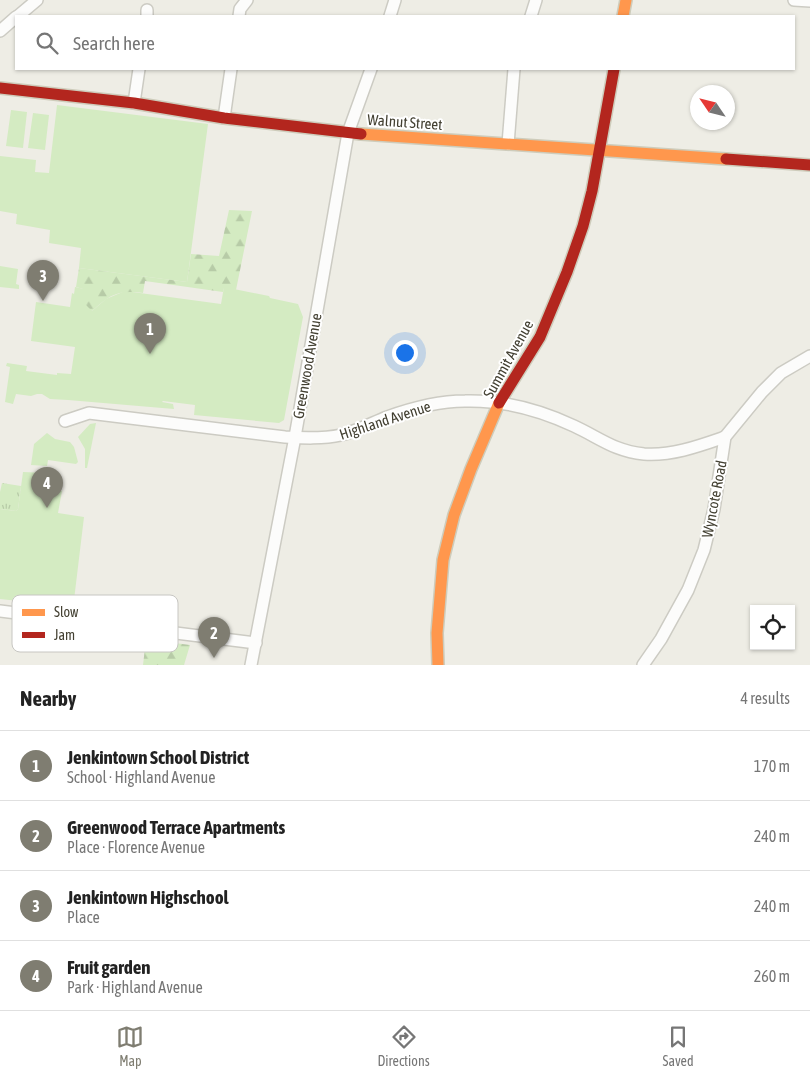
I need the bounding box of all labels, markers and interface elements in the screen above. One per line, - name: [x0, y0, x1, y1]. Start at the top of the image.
- search box: [15, 15, 795, 70]
- icon: search: [33, 29, 61, 57]
- text: Search here: [73, 32, 155, 54]
- north arrow: [690, 85, 735, 130]
- street label: Walnut Street: [367, 111, 443, 133]
- pin: 3: [27, 260, 59, 301]
- street label: Greenwood Avenue: [289, 312, 325, 420]
- pin: 1: [134, 313, 166, 354]
- street label: Summit Avenue: [480, 317, 536, 401]
- your location: [392, 340, 418, 366]
- street label: Highland Avenue: [337, 397, 433, 443]
- street label: Wyncote Road: [698, 459, 730, 539]
- pin: 4: [31, 467, 63, 508]
- legend: [12, 595, 178, 652]
- text: Slow: [54, 604, 79, 620]
- map controls: [750, 605, 795, 650]
- button: locate: [750, 605, 795, 650]
- pin: 2: [198, 617, 230, 658]
- text: Jam: [54, 627, 75, 643]
- text: Nearby: [20, 686, 76, 710]
- text: 4 results: [740, 689, 790, 707]
- text: Jenkintown School District: [67, 746, 249, 768]
- text: 1: [32, 757, 40, 775]
- text: 170 m: [754, 757, 790, 775]
- text: School · Highland Avenue: [67, 768, 216, 786]
- text: Greenwood Terrace Apartments: [67, 816, 285, 838]
- text: 2: [32, 827, 40, 845]
- text: 240 m: [754, 827, 790, 845]
- text: Place · Florence Avenue: [67, 838, 205, 856]
- text: Jenkintown Highschool: [67, 886, 229, 908]
- text: 3: [32, 897, 40, 915]
- text: 240 m: [754, 897, 790, 915]
- text: Place: [67, 908, 100, 926]
- text: Fruit garden: [67, 956, 151, 978]
- text: 4: [32, 967, 40, 985]
- text: 260 m: [754, 967, 790, 985]
- text: Park · Highland Avenue: [67, 978, 203, 996]
- tab: Map: [116, 1023, 144, 1069]
- tab: Directions: [377, 1023, 430, 1069]
- tab: Saved: [663, 1023, 694, 1069]

